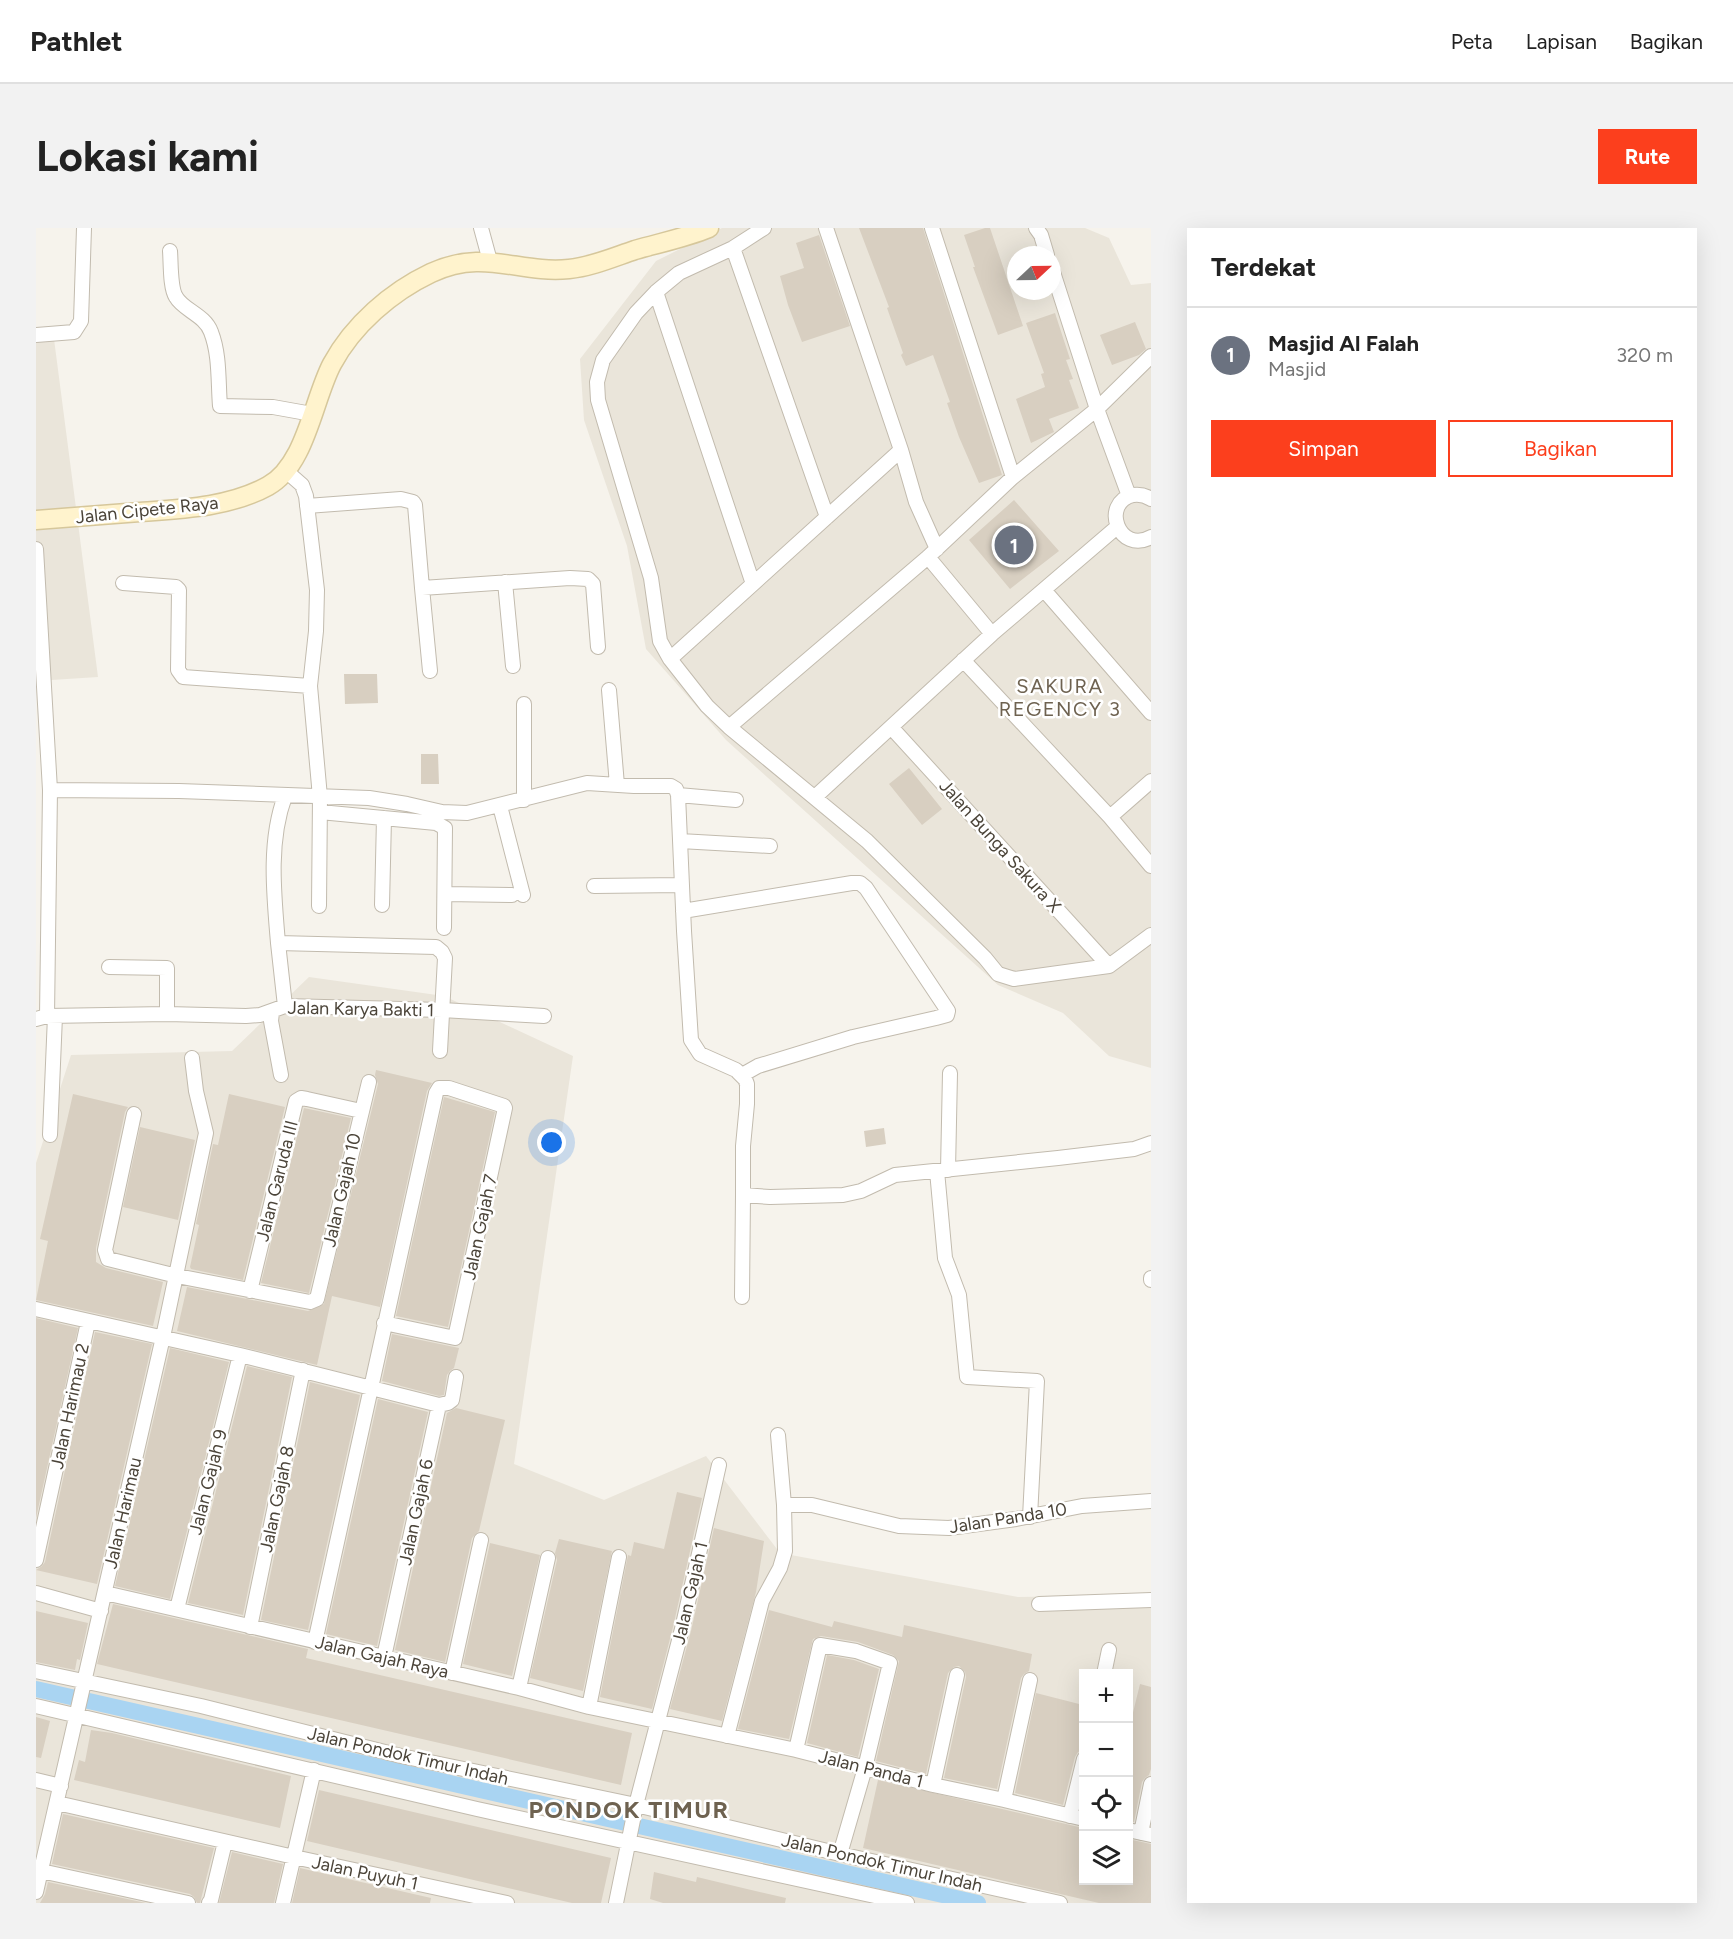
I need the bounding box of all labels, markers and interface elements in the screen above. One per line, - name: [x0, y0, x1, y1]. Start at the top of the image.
- text: Pathlet: [30, 24, 122, 58]
- text: Peta: [1451, 29, 1493, 54]
- text: Lapisan: [1526, 29, 1597, 54]
- text: Bagikan: [1630, 29, 1703, 54]
- button: Rute: [1598, 129, 1697, 184]
- text: Lokasi kami: [36, 131, 259, 182]
- north arrow: [1007, 246, 1061, 300]
- text: Terdekat: [1211, 251, 1316, 283]
- text: Masjid Al Falah: [1268, 330, 1419, 357]
- text: 1: [1226, 343, 1235, 367]
- text: 320 m: [1616, 343, 1673, 367]
- text: Masjid: [1268, 357, 1326, 381]
- button: Simpan: [1211, 420, 1436, 477]
- button: Bagikan: [1448, 420, 1673, 477]
- street label: Jalan Cipete Raya: [75, 492, 219, 528]
- pin: 1: [994, 522, 1034, 568]
- district label: SAKURA REGENCY 3: [999, 674, 1121, 721]
- street label: Jalan Bunga Sakura X: [935, 775, 1065, 917]
- street label: Jalan Karya Bakti 1: [287, 997, 435, 1021]
- street label: Jalan Garuda III: [251, 1118, 303, 1244]
- your location: [537, 1128, 566, 1157]
- street label: Jalan Gajah 10: [318, 1131, 366, 1249]
- street label: Jalan Gajah 7: [458, 1172, 502, 1282]
- street label: Jalan Harimau 2: [46, 1341, 94, 1471]
- street label: Jalan Gajah 9: [184, 1427, 232, 1537]
- street label: Jalan Gajah 8: [255, 1444, 299, 1554]
- street label: Jalan Harimau: [100, 1455, 146, 1571]
- street label: Jalan Gajah 6: [394, 1457, 438, 1567]
- street label: Jalan Panda 10: [948, 1498, 1068, 1538]
- street label: Jalan Gajah 1: [667, 1539, 713, 1647]
- street label: Jalan Gajah Raya: [313, 1631, 451, 1683]
- map controls: [1079, 1669, 1133, 1885]
- button: +: [1079, 1669, 1133, 1723]
- street label: Jalan Pondok Timur Indah: [305, 1722, 511, 1790]
- button: −: [1079, 1723, 1133, 1777]
- street label: Jalan Panda 1: [816, 1745, 926, 1793]
- button: locate: [1079, 1777, 1133, 1831]
- district label: PONDOK TIMUR: [528, 1795, 730, 1824]
- street label: Jalan Pondok Timur Indah: [779, 1829, 985, 1897]
- button: layers: [1079, 1831, 1133, 1885]
- street label: Jalan Puyuh 1: [310, 1851, 420, 1895]

